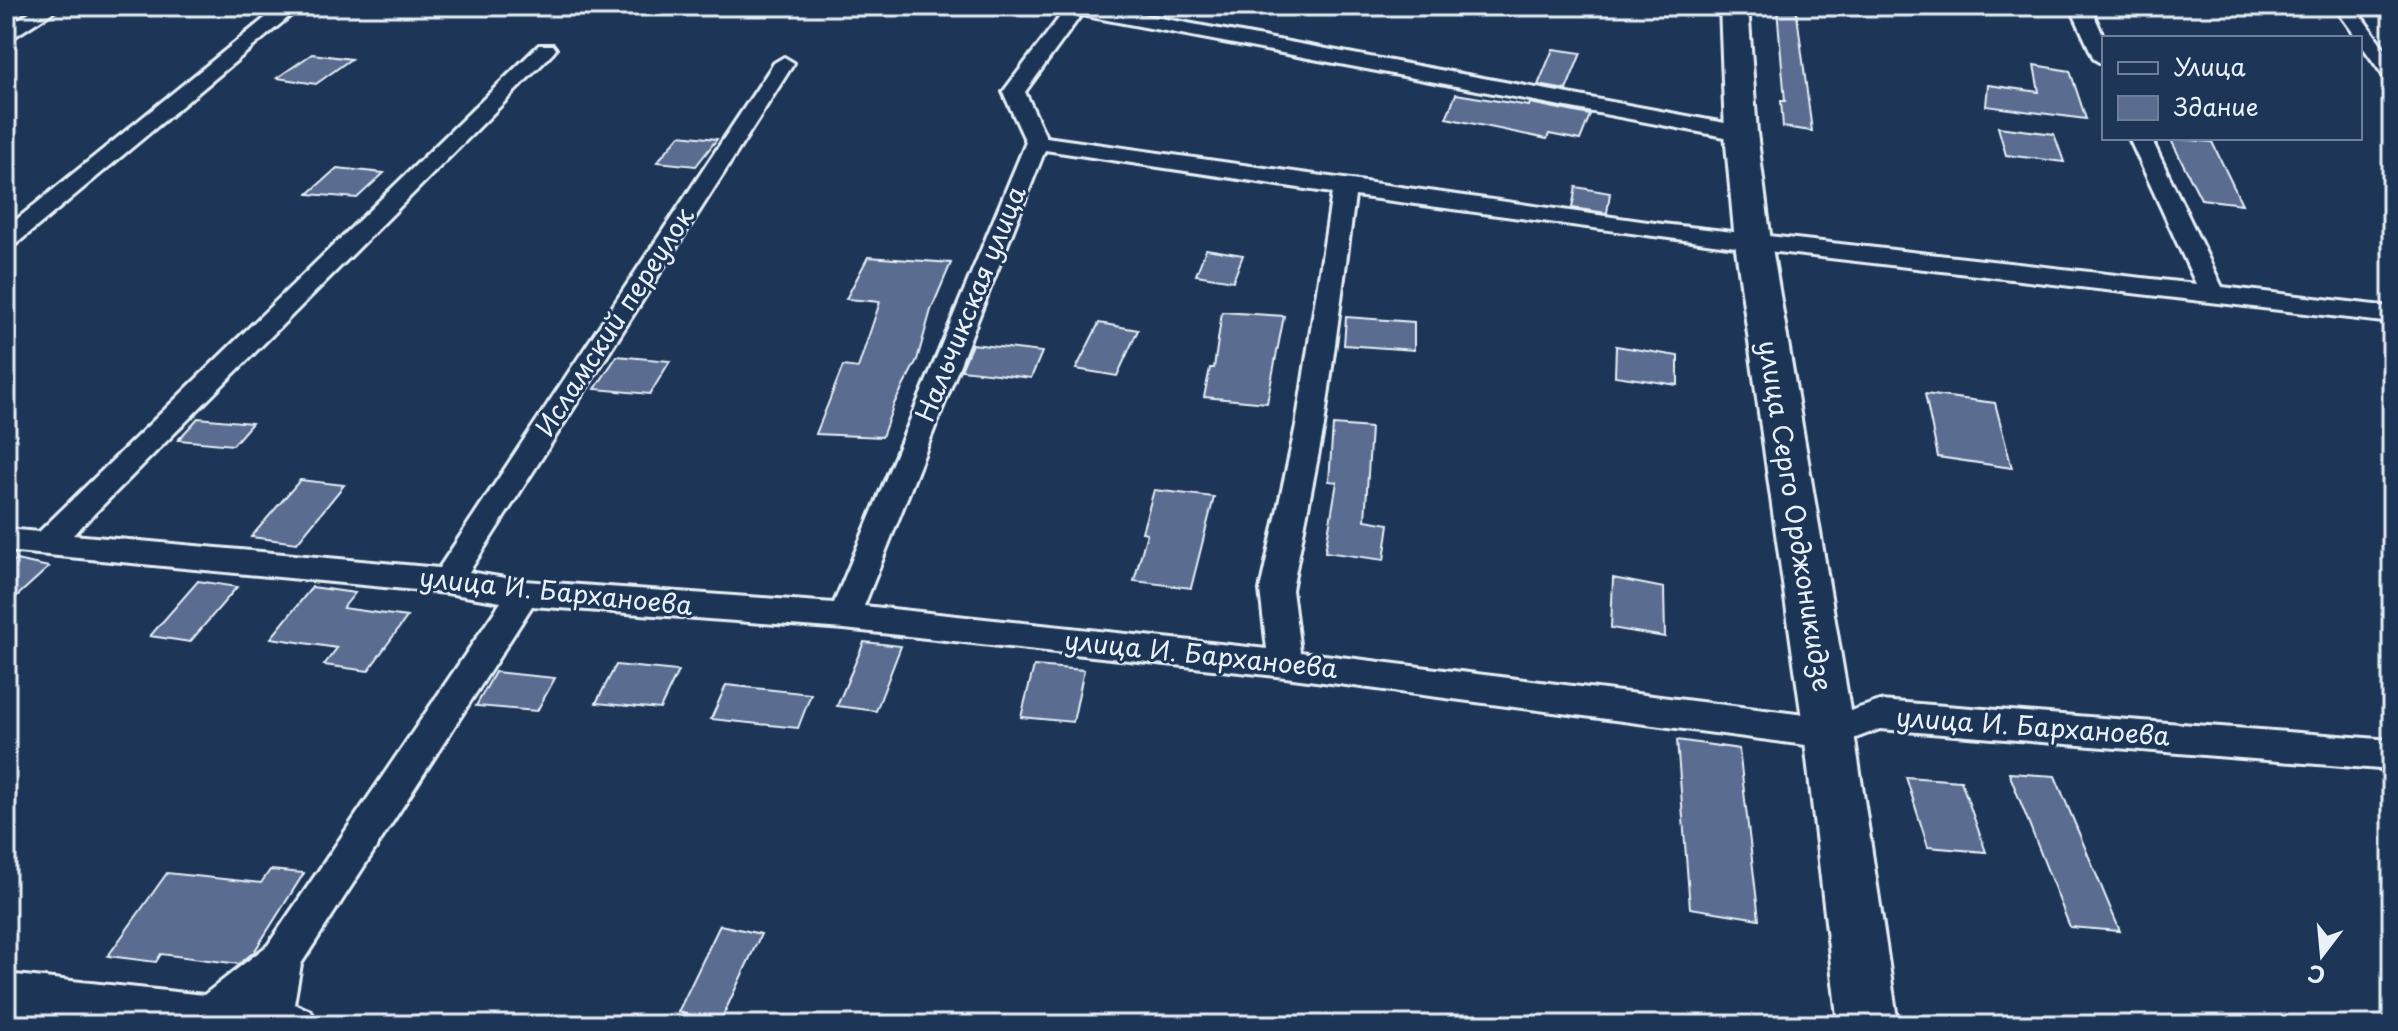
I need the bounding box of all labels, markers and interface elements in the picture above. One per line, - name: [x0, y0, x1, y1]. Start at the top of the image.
- legend: [2102, 36, 2362, 140]
- text: Улица: [2174, 48, 2246, 84]
- text: Здание: [2174, 88, 2259, 124]
- street label: Нальчикская улица: [904, 179, 1035, 427]
- street label: Исламский переулок: [525, 198, 703, 444]
- street label: улица Серго Орджоникидзе: [1749, 337, 1844, 694]
- street label: улица И. Барханоева: [418, 557, 695, 624]
- street label: улица И. Барханоева: [1063, 620, 1340, 687]
- street label: улица И. Барханоева: [1895, 696, 2172, 755]
- north arrow: [2282, 915, 2362, 995]
- text: С: [2304, 958, 2329, 994]

